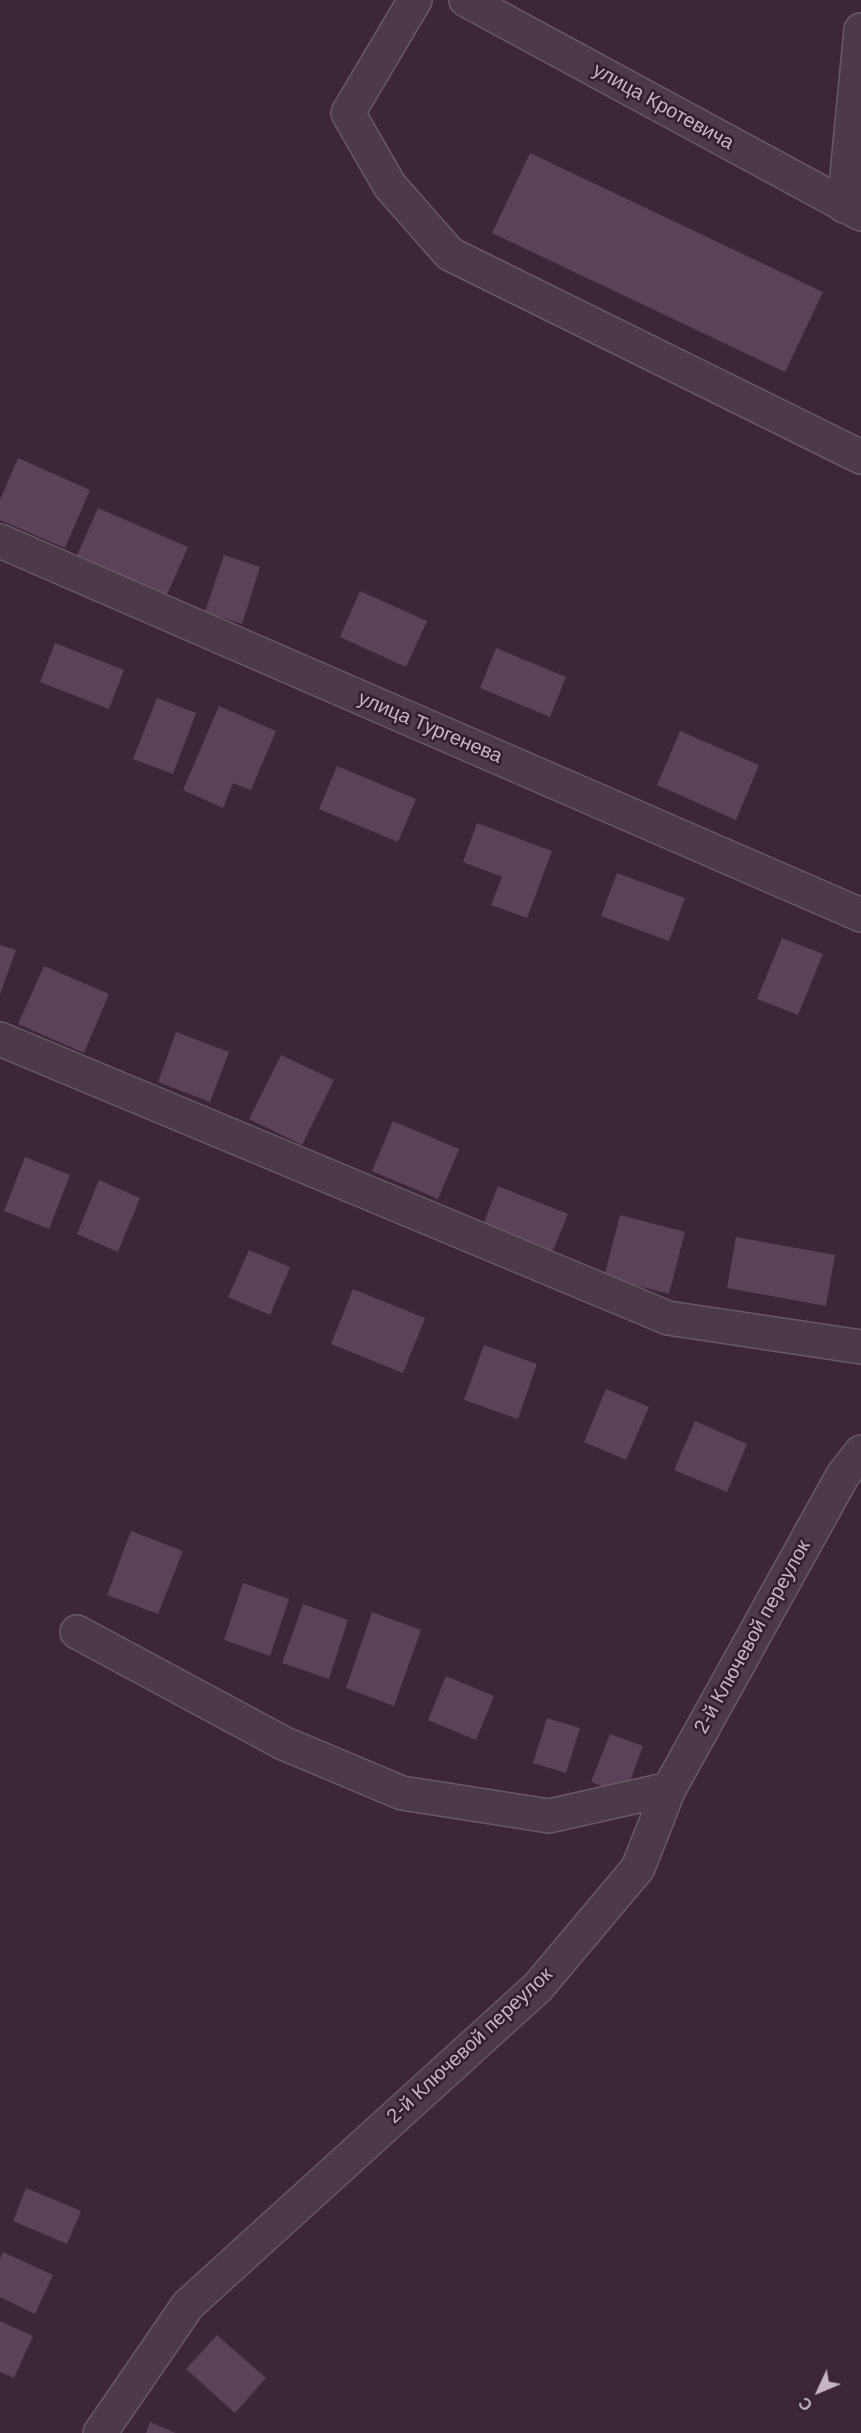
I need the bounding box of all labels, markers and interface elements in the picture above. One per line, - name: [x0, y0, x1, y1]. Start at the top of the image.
- street label: улица Кротевича: [588, 58, 738, 156]
- street label: улица Тургенева: [354, 687, 506, 769]
- street label: 2-й Ключевой переулок: [690, 1536, 816, 1738]
- street label: 2-й Ключевой переулок: [382, 1963, 558, 2129]
- north arrow: [789, 2361, 849, 2421]
- text: С: [796, 2394, 816, 2414]

